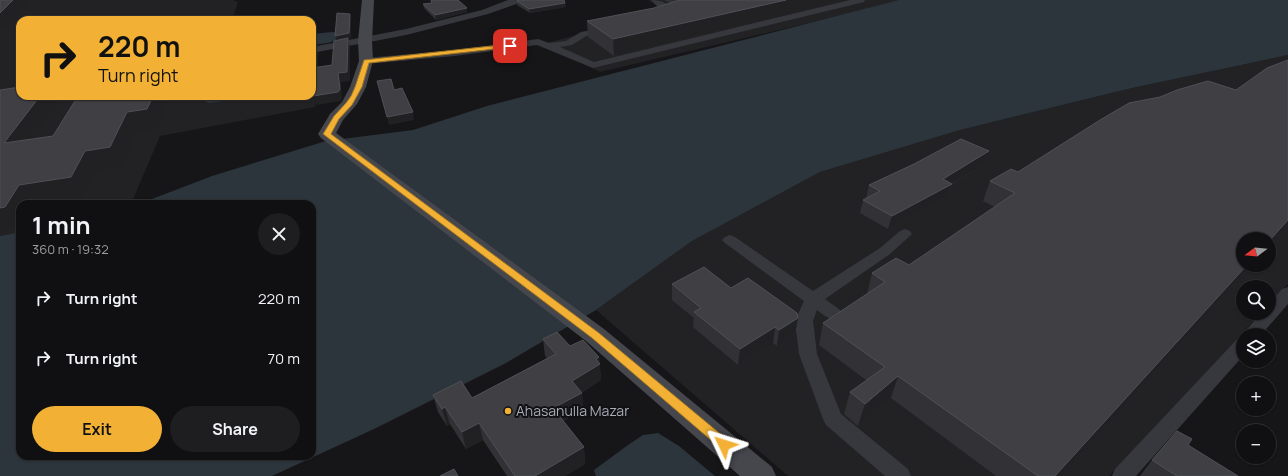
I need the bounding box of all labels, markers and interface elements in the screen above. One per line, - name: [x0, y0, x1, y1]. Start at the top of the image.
- text: 220 m: [98, 27, 181, 65]
- pin: [493, 29, 527, 63]
- icon: right: [32, 32, 84, 84]
- icon: arrive: [499, 35, 521, 57]
- text: Turn right: [98, 63, 179, 87]
- text: 1 min: [32, 208, 91, 241]
- button: close: [258, 213, 300, 255]
- north arrow: [1236, 232, 1276, 272]
- map controls: [1236, 232, 1276, 464]
- text: 360 m · 19:32: [32, 240, 109, 258]
- button: search: [1236, 280, 1276, 320]
- icon: right: [32, 287, 54, 309]
- text: Turn right: [66, 288, 137, 309]
- text: 220 m: [258, 288, 300, 309]
- button: layers: [1236, 328, 1276, 368]
- icon: right: [32, 347, 54, 369]
- text: Turn right: [66, 348, 137, 369]
- text: 70 m: [268, 348, 300, 369]
- button: +: [1236, 376, 1276, 416]
- place label: Ahasanulla Mazar: [516, 401, 629, 420]
- button: Exit: [32, 406, 162, 452]
- button: Share: [170, 406, 300, 452]
- marker: Ahasanulla Mazar: [503, 406, 513, 416]
- position arrow: [703, 424, 745, 466]
- button: −: [1236, 424, 1276, 464]

